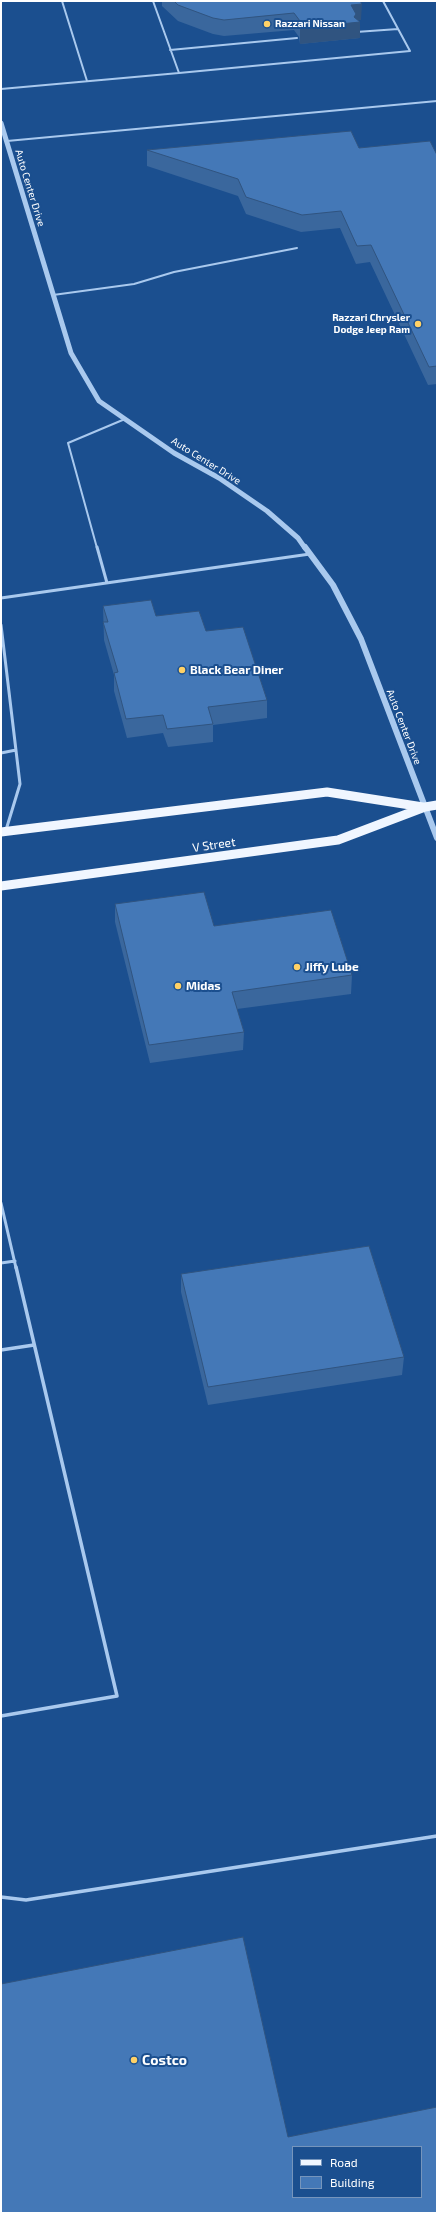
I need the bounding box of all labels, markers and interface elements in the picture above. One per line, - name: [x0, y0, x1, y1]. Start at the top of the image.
- place label: Razzari Nissan: [275, 18, 345, 30]
- marker: Razzari Nissan: [262, 19, 272, 29]
- street label: Auto Center Drive: [13, 148, 47, 228]
- place label: Razzari Chrysler Dodge Jeep Ram: [332, 312, 410, 336]
- marker: Razzari Chrysler Dodge Jeep Ram: [413, 319, 423, 329]
- street label: Auto Center Drive: [169, 435, 243, 487]
- place label: Black Bear Diner: [190, 663, 283, 677]
- marker: Black Bear Diner: [177, 665, 187, 675]
- street label: Auto Center Drive: [384, 688, 424, 766]
- street label: V Street: [192, 835, 236, 855]
- place label: Jiffy Lube: [305, 960, 359, 974]
- marker: Jiffy Lube: [292, 962, 302, 972]
- place label: Midas: [186, 979, 221, 993]
- marker: Midas: [173, 981, 183, 991]
- place label: Costco: [142, 2052, 187, 2068]
- marker: Costco: [129, 2055, 139, 2065]
- legend: [292, 2146, 422, 2198]
- text: Road: [330, 2155, 358, 2169]
- text: Building: [330, 2175, 374, 2189]

